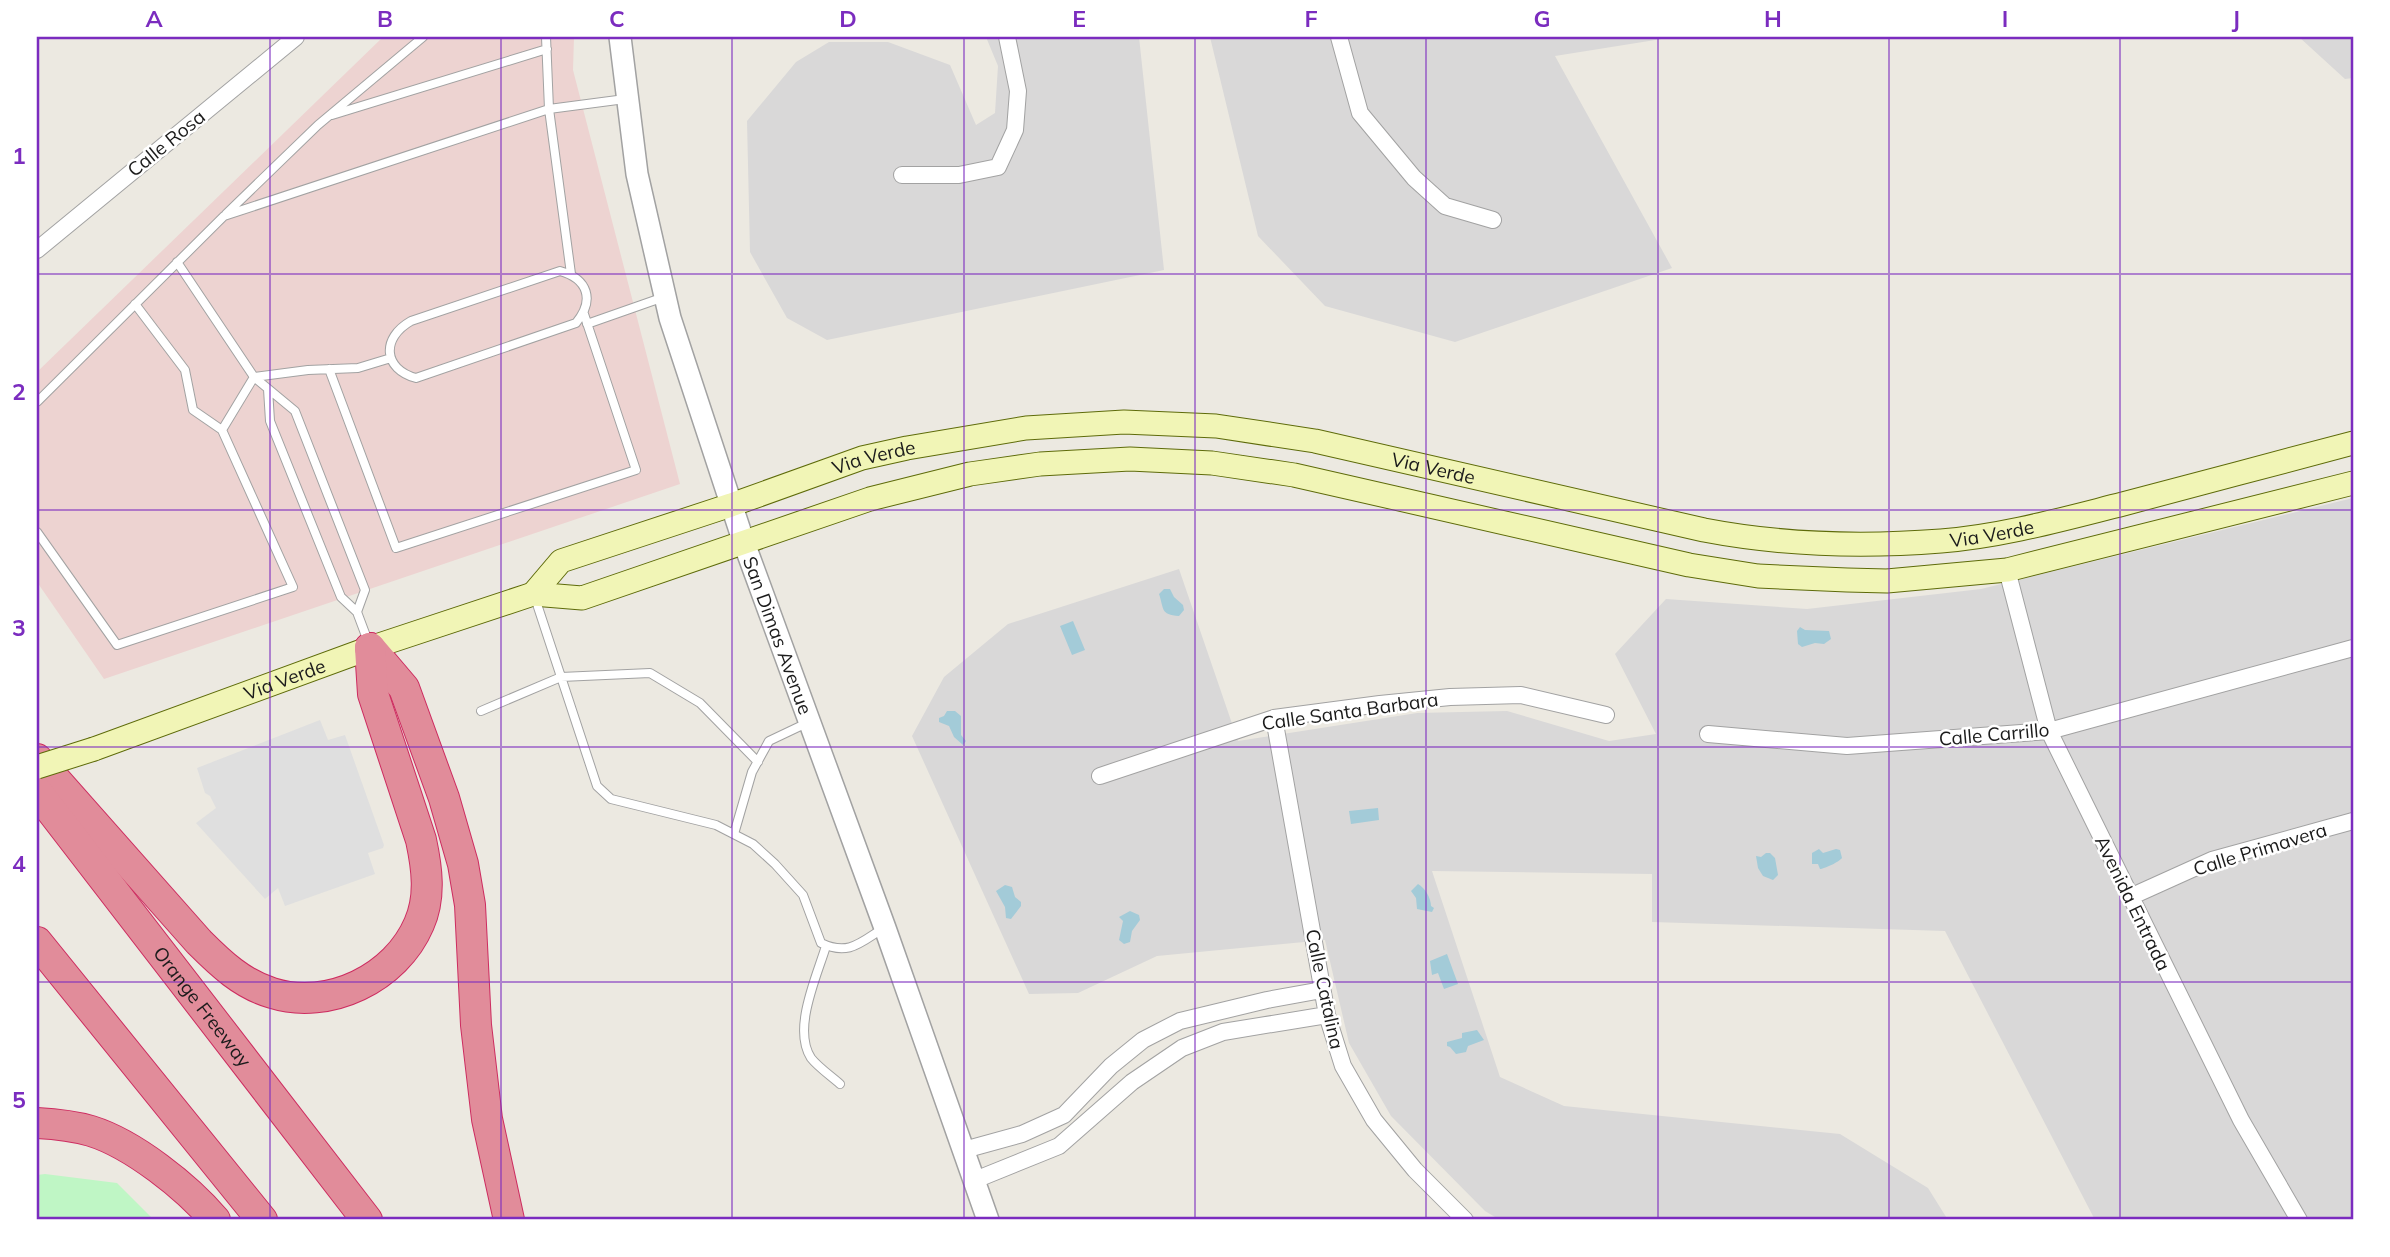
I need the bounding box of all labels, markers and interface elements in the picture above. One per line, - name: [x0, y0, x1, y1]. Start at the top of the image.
- text: A: [145, 4, 163, 33]
- text: B: [377, 4, 393, 33]
- text: C: [609, 4, 625, 33]
- text: D: [839, 4, 857, 33]
- text: E: [1072, 4, 1086, 33]
- text: F: [1304, 4, 1318, 33]
- text: G: [1533, 4, 1551, 33]
- text: H: [1764, 4, 1782, 33]
- text: I: [2002, 4, 2008, 33]
- text: J: [2232, 4, 2240, 33]
- street label: Calle Rosa: [122, 104, 210, 182]
- text: 1: [12, 141, 26, 170]
- text: 2: [12, 377, 26, 406]
- street label: Via Verde: [829, 435, 917, 480]
- street label: Via Verde: [1389, 447, 1478, 489]
- street label: Via Verde: [1948, 514, 2036, 552]
- street label: San Dimas Avenue: [738, 553, 818, 718]
- text: 3: [12, 613, 26, 642]
- street label: Via Verde: [241, 653, 329, 705]
- street label: Calle Santa Barbara: [1260, 687, 1440, 735]
- street label: Calle Carrillo: [1938, 717, 2050, 751]
- street label: Calle Primavera: [2190, 817, 2330, 881]
- street label: Avenida Entrada: [2090, 832, 2176, 974]
- text: 4: [12, 849, 26, 878]
- street label: Calle Catalina: [1301, 927, 1349, 1051]
- street label: Orange Freeway: [148, 941, 257, 1072]
- text: 5: [12, 1085, 26, 1114]

